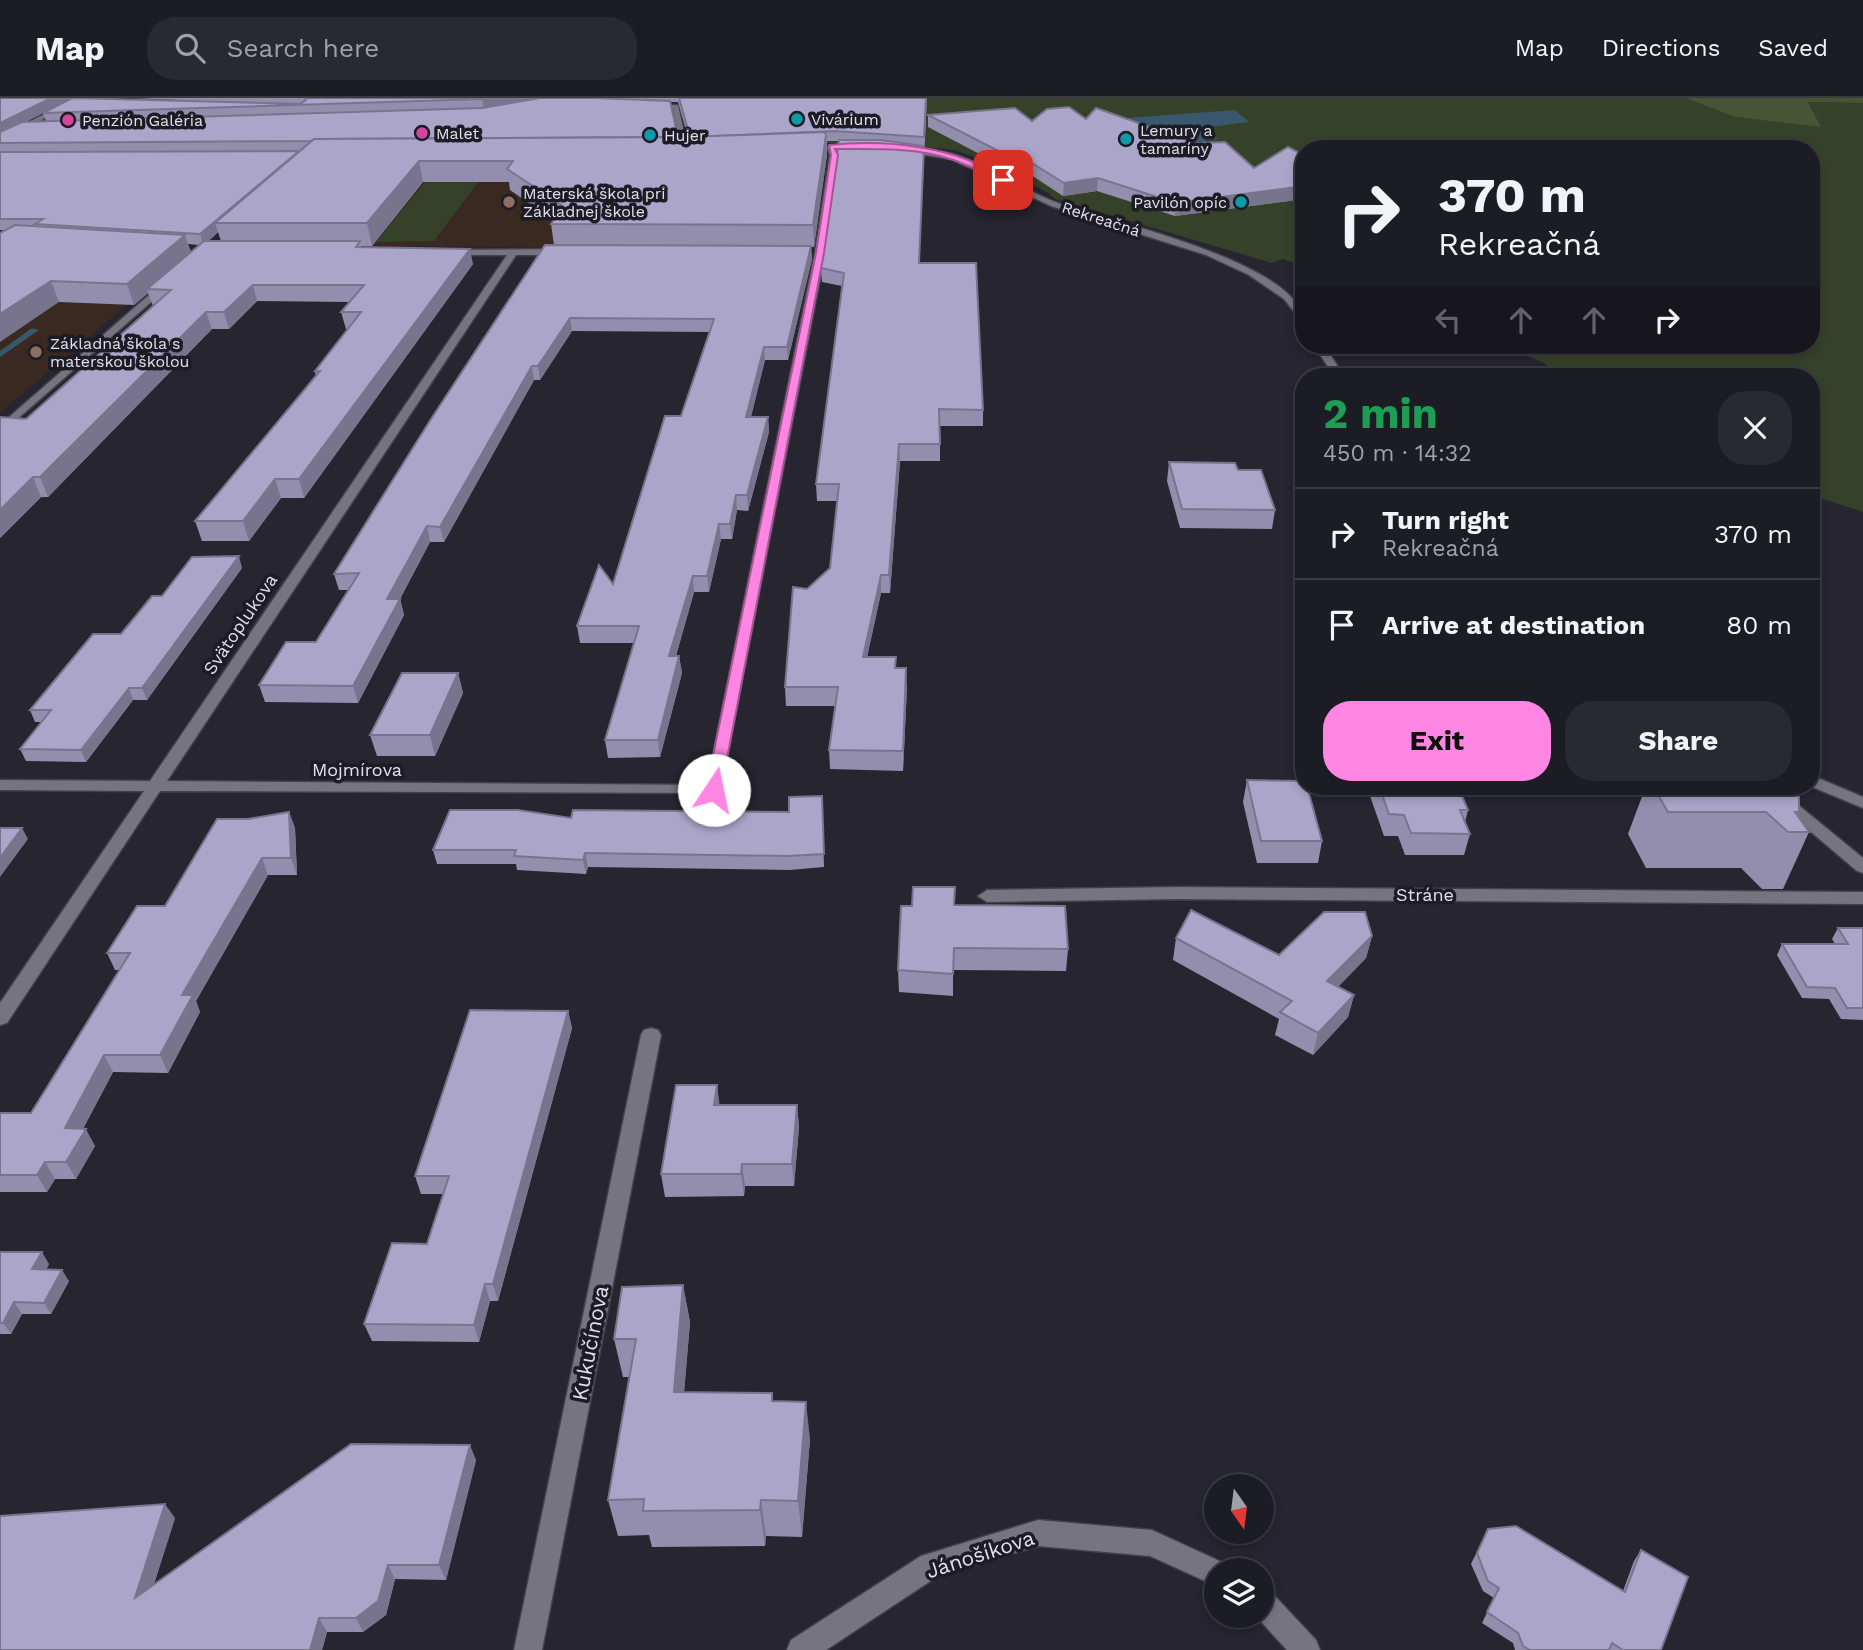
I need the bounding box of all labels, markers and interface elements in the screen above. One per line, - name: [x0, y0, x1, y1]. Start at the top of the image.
- search box: [147, 17, 637, 80]
- text: Map: [35, 29, 105, 68]
- icon: search: [171, 29, 209, 67]
- text: Search here: [227, 33, 379, 63]
- text: Map: [1515, 34, 1564, 62]
- text: Directions: [1602, 34, 1720, 62]
- text: Saved: [1758, 34, 1828, 62]
- place label: Vivárium: [811, 110, 879, 129]
- place label: Penzión Galéria: [82, 111, 203, 130]
- marker: Vivárium: [789, 111, 805, 127]
- marker: Penzión Galéria: [60, 112, 76, 128]
- place label: Lemury a tamaríny: [1140, 121, 1213, 158]
- place label: Malet: [436, 124, 480, 143]
- marker: Malet: [414, 125, 430, 141]
- place label: Hujer: [664, 126, 706, 145]
- marker: Hujer: [642, 127, 658, 143]
- marker: Lemury a tamaríny: [1118, 131, 1134, 147]
- pin: [973, 150, 1033, 210]
- icon: arrive: [984, 161, 1022, 199]
- text: 370 m: [1438, 166, 1586, 224]
- icon: right: [1323, 168, 1414, 259]
- place label: Materská škola pri Základnej škole: [523, 184, 666, 221]
- place label: Pavilón opíc: [1133, 193, 1227, 212]
- marker: Materská škola pri Základnej škole: [501, 194, 517, 210]
- marker: Pavilón opíc: [1233, 194, 1249, 210]
- street label: Rekreačná: [1059, 197, 1143, 241]
- text: Rekreačná: [1438, 225, 1600, 263]
- icon: left: [1429, 301, 1467, 339]
- icon: ahead: [1502, 301, 1540, 339]
- icon: ahead: [1575, 301, 1613, 339]
- icon: right: [1648, 301, 1686, 339]
- place label: Základná škola s materskou školou: [50, 334, 189, 371]
- marker: Základná škola s materskou školou: [28, 344, 44, 360]
- text: 2 min: [1323, 389, 1438, 438]
- button: close: [1718, 391, 1792, 465]
- text: 450 m · 14:32: [1323, 440, 1472, 467]
- text: Turn right: [1382, 505, 1509, 535]
- icon: right: [1323, 515, 1361, 553]
- text: 370 m: [1714, 519, 1792, 549]
- text: Rekreačná: [1382, 535, 1499, 562]
- street label: Svätoplukova: [199, 570, 281, 678]
- icon: arrive: [1323, 606, 1361, 644]
- text: Arrive at destination: [1382, 610, 1645, 640]
- text: 80 m: [1726, 610, 1792, 640]
- button: Exit: [1323, 701, 1551, 781]
- button: Share: [1565, 701, 1792, 781]
- position arrow: [677, 753, 751, 827]
- street label: Mojmírova: [312, 759, 402, 780]
- street label: Stráne: [1396, 884, 1454, 905]
- street label: Kukučínova: [567, 1283, 613, 1403]
- north arrow: [1204, 1474, 1274, 1544]
- map controls: [1204, 1474, 1274, 1628]
- street label: Jánošíkova: [923, 1525, 1037, 1583]
- button: layers: [1204, 1558, 1274, 1628]

